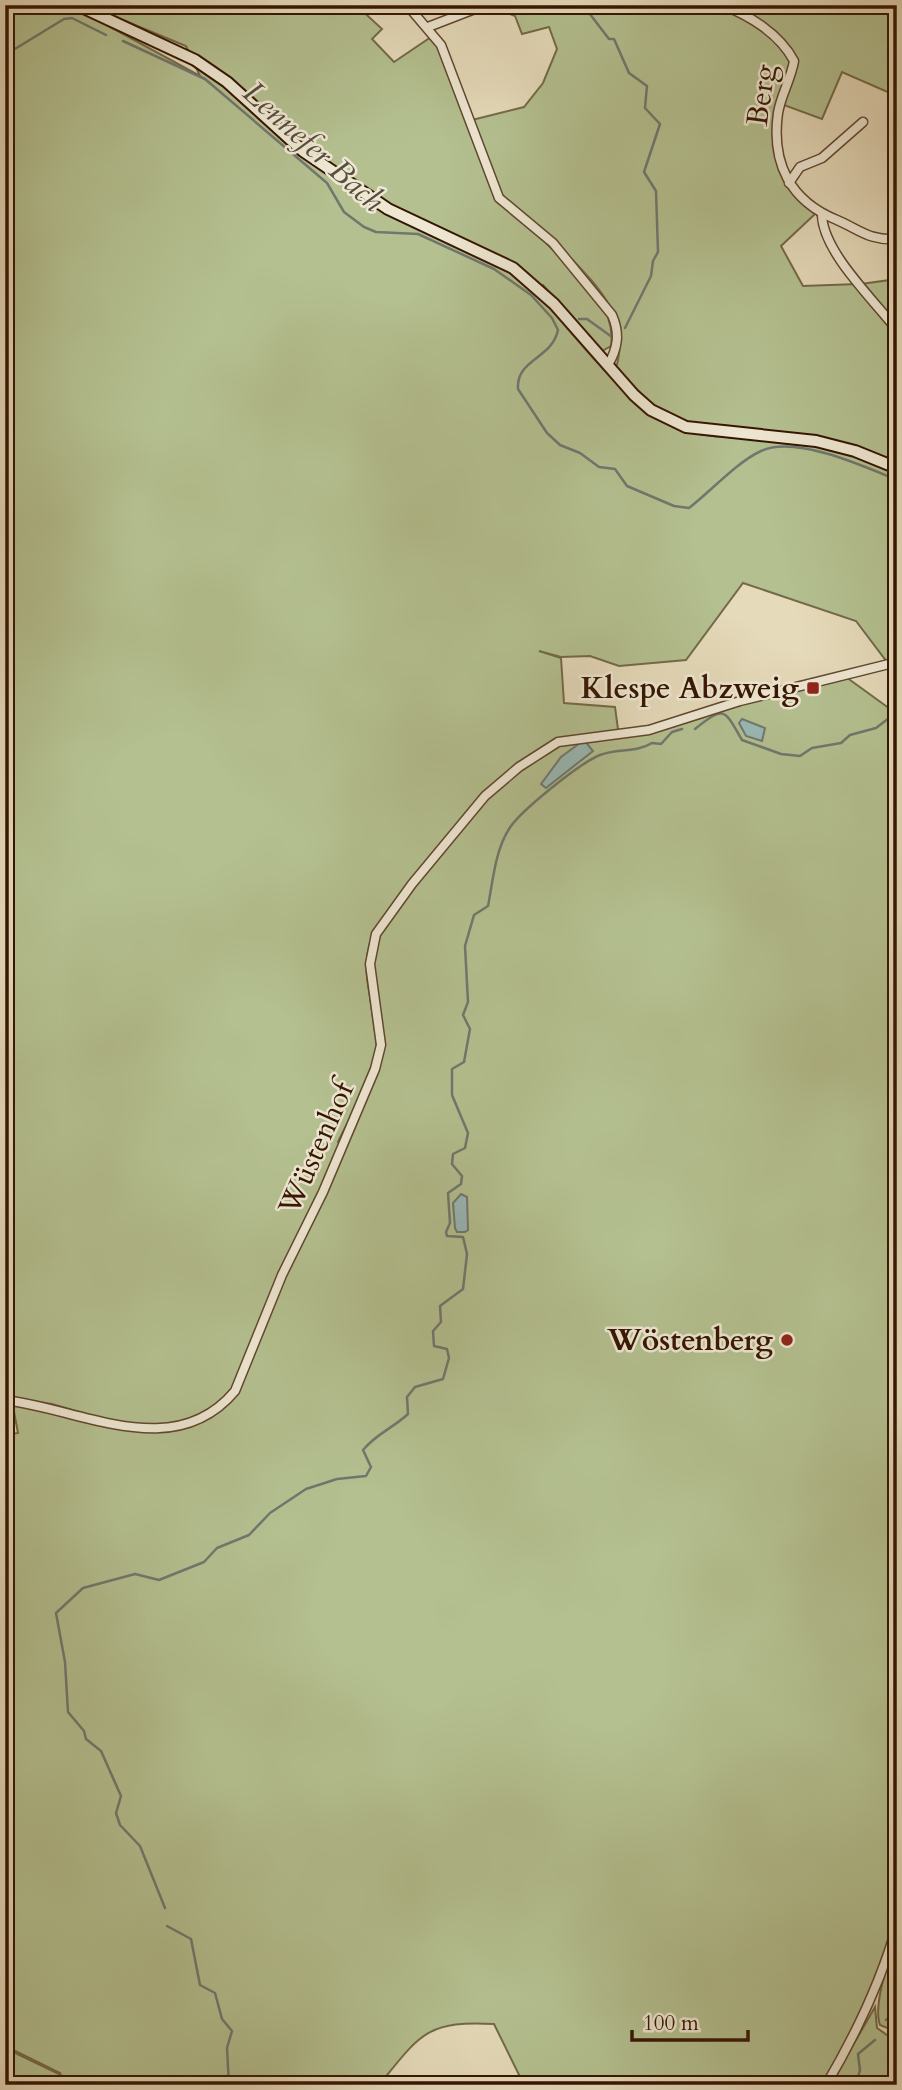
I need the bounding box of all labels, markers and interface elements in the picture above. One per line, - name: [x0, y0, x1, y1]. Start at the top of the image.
- street label: Berg: [737, 61, 786, 129]
- water label: Lennefer Bach: [233, 71, 394, 222]
- place label: Klespe Abzweig: [581, 668, 799, 709]
- marker: Klespe Abzweig: [805, 680, 821, 696]
- street label: Wüstenhof: [269, 1071, 366, 1222]
- place label: Wöstenberg: [606, 1320, 773, 1361]
- marker: Wöstenberg: [779, 1332, 795, 1348]
- scale bar: [632, 1999, 748, 2043]
- text: 100 m: [643, 2009, 699, 2038]

